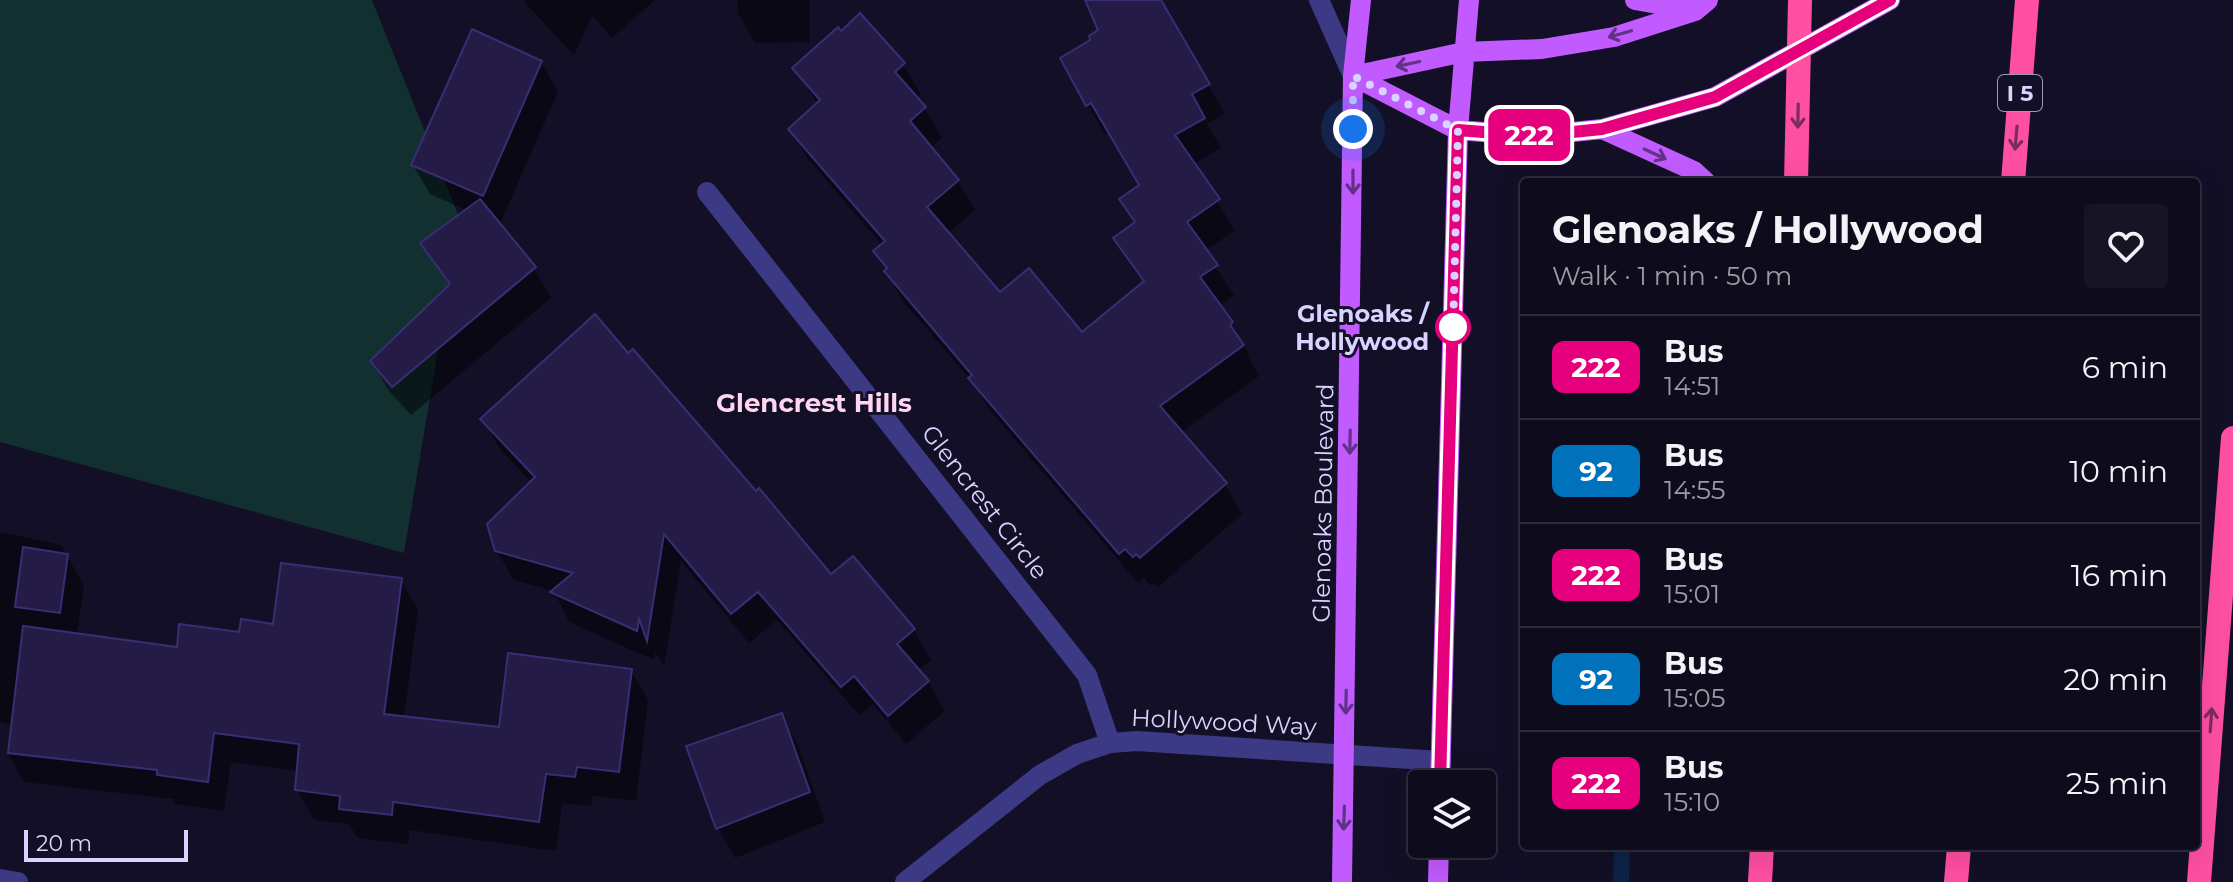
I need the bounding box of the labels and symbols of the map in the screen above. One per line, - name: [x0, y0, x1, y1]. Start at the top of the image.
- one-way arrow: [1608, 27, 1634, 42]
- one-way arrow: [1396, 57, 1422, 72]
- road number: I 5: [1998, 75, 2042, 111]
- one-way arrow: [1790, 102, 1805, 129]
- your location: [1333, 109, 1373, 149]
- line badge: 222: [1483, 109, 1575, 161]
- one-way arrow: [2008, 124, 2023, 151]
- one-way arrow: [1643, 147, 1667, 162]
- one-way arrow: [1345, 168, 1361, 195]
- place label: Glenoaks / Hollywood: [1295, 299, 1431, 356]
- marker: Glenoaks / Hollywood: [1436, 310, 1470, 344]
- street label: Glenoaks Boulevard: [1306, 383, 1340, 623]
- district label: Glencrest Hills: [716, 387, 912, 419]
- street label: Glencrest Circle: [916, 419, 1054, 585]
- one-way arrow: [1342, 428, 1357, 455]
- one-way arrow: [1338, 688, 1354, 715]
- street label: Hollywood Way: [1131, 703, 1317, 741]
- one-way arrow: [2204, 708, 2219, 734]
- one-way arrow: [1336, 804, 1351, 831]
- scale bar: [24, 826, 188, 862]

